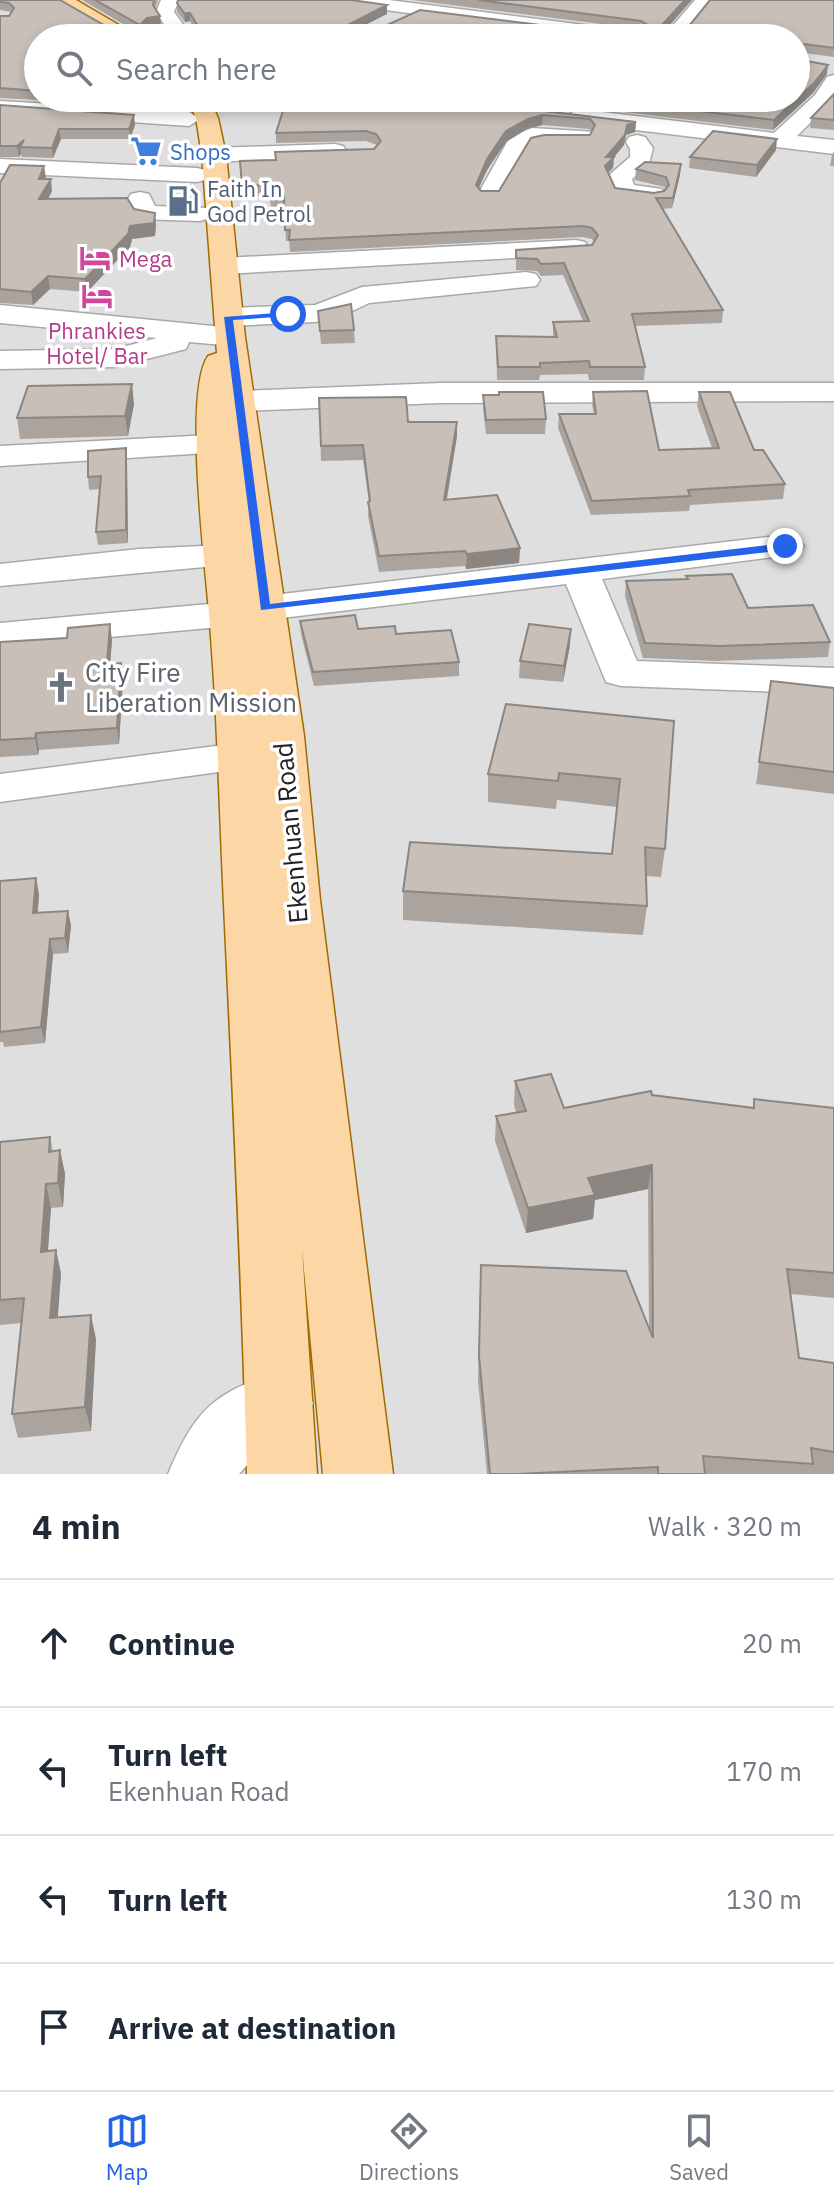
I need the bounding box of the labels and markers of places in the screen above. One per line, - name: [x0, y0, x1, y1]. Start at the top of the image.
- supermarket icon: Shops: [129, 134, 163, 168]
- place label: Shops: [170, 137, 231, 166]
- place label: Faith In God Petrol: [207, 174, 312, 228]
- fuel station icon: Faith In God Petrol: [166, 184, 200, 218]
- hotel icon: Mega: [78, 241, 112, 275]
- place label: Mega: [119, 244, 172, 273]
- hotel icon: Phrankies Hotel/ Bar: [80, 279, 114, 313]
- place label: Phrankies Hotel/ Bar: [46, 316, 148, 370]
- place label: City Fire Liberation Mission: [85, 655, 297, 719]
- church icon: City Fire Liberation Mission: [44, 670, 78, 704]

